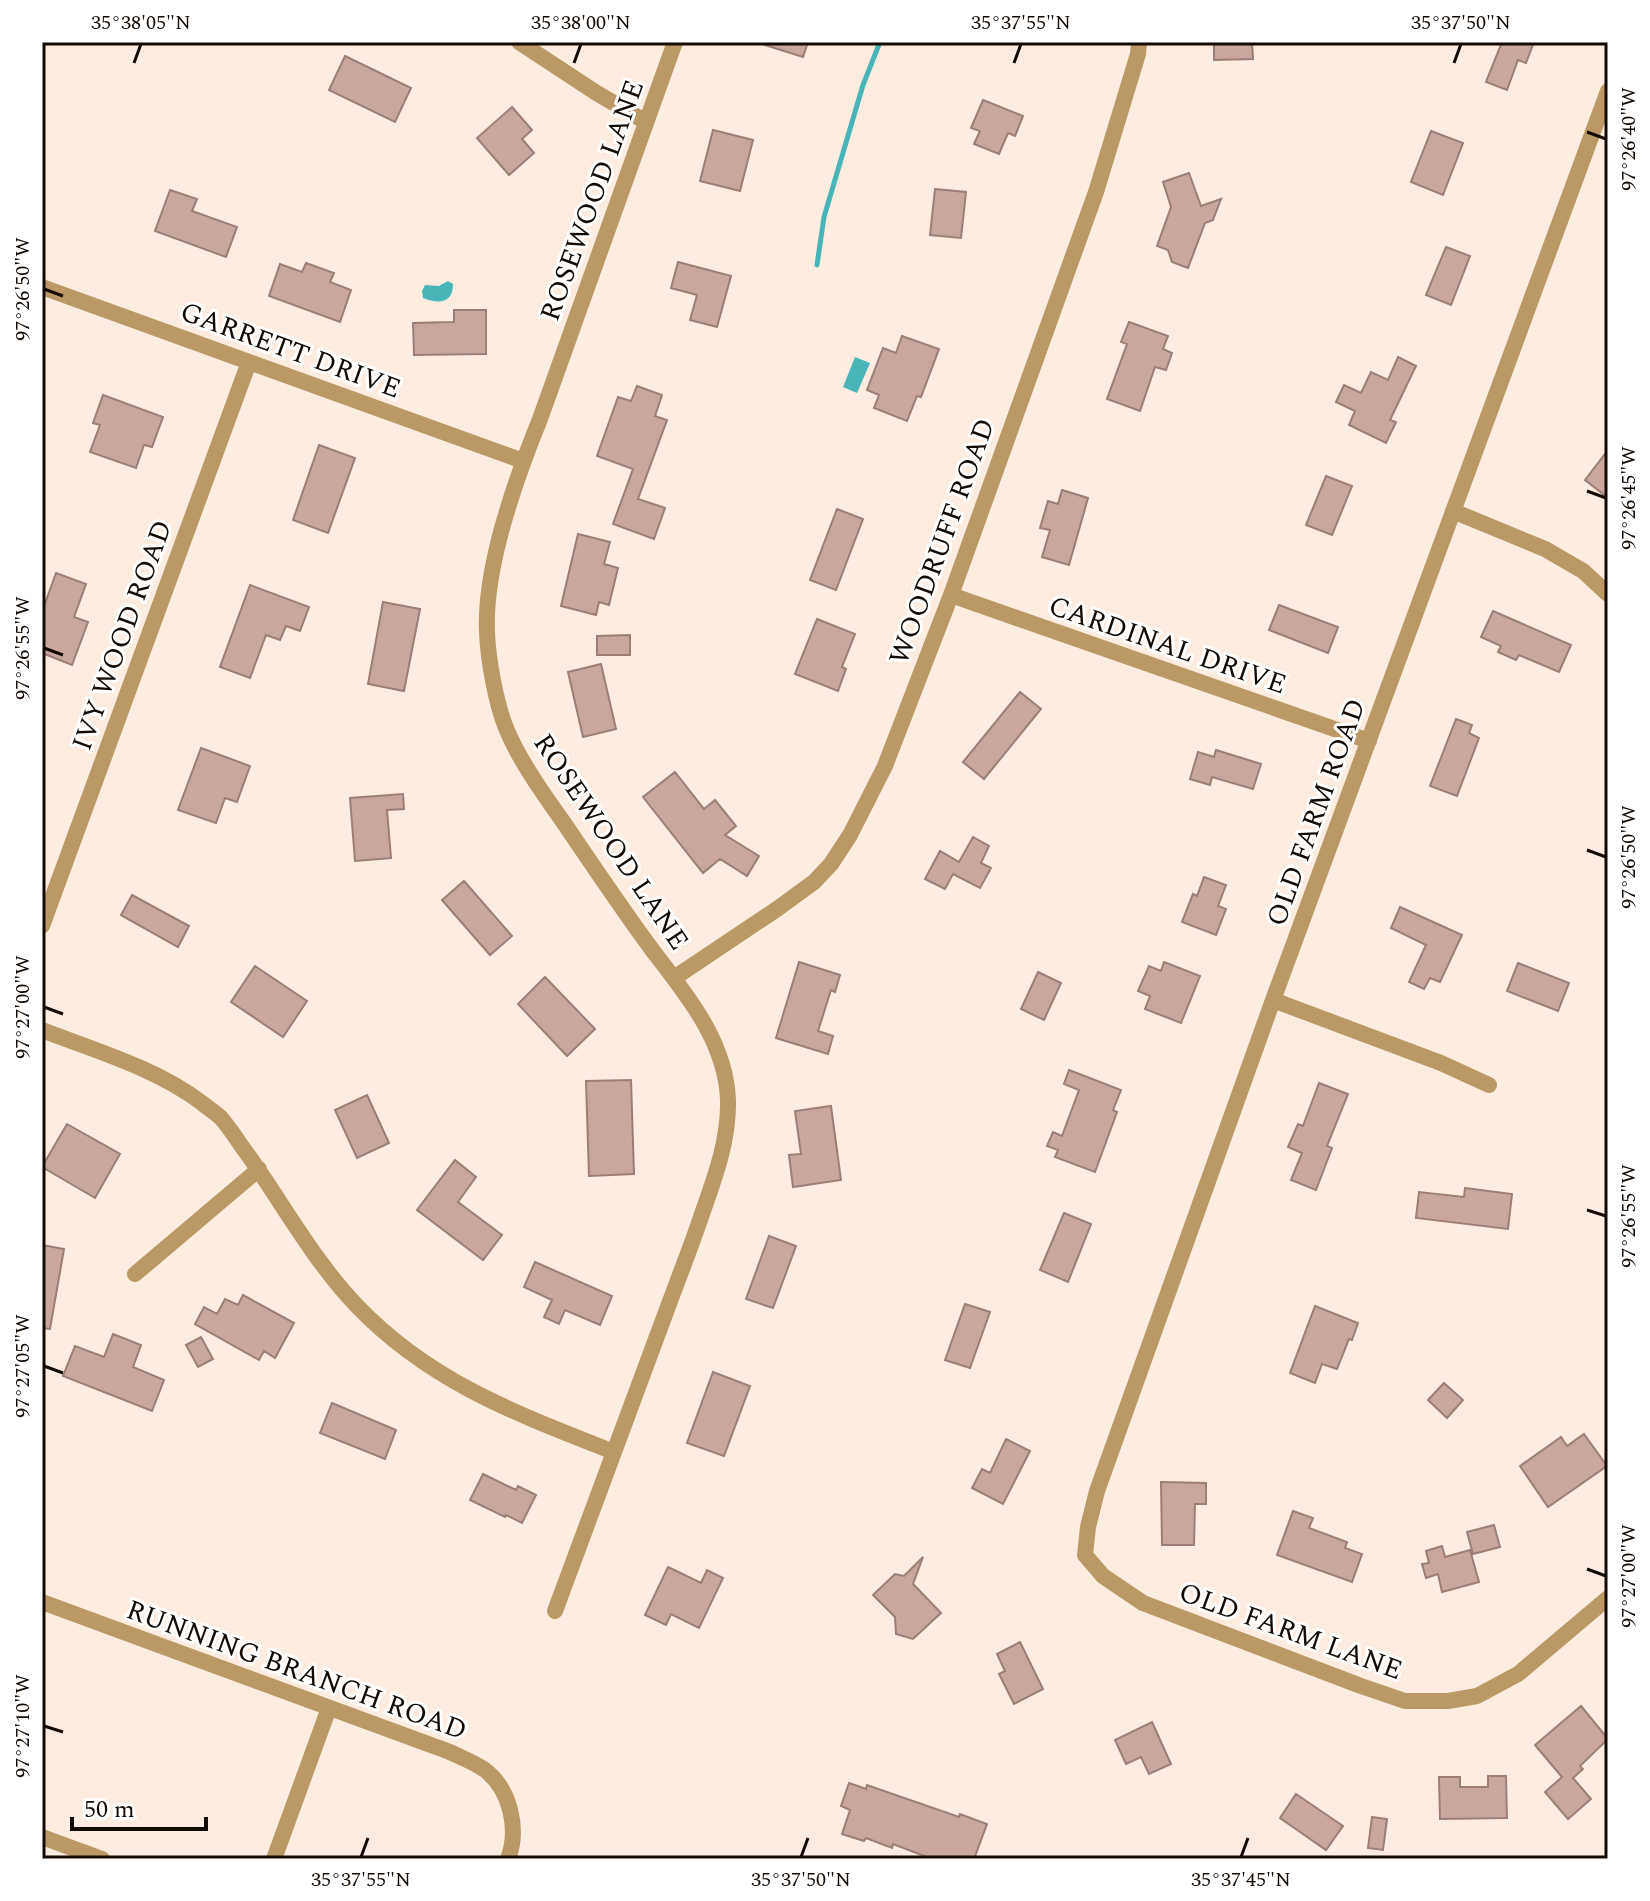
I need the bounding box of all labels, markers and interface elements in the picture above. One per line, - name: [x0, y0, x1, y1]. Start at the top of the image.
- text: 35°38'05"N: [91, 8, 191, 38]
- text: 35°38'00"N: [531, 8, 631, 38]
- text: 35°37'55"N: [971, 8, 1071, 38]
- text: 35°37'50"N: [1411, 8, 1511, 38]
- street label: ROSEWOOD LANE: [529, 74, 656, 327]
- text: 97°26'40"W: [1614, 87, 1644, 191]
- text: 97°26'50"W: [8, 237, 38, 341]
- street label: GARRETT DRIVE: [174, 290, 407, 410]
- street label: WOODRUFF ROAD: [878, 412, 1007, 671]
- text: 97°26'45"W: [1614, 446, 1644, 550]
- street label: IVY WOOD ROAD: [61, 514, 184, 757]
- street label: CARDINAL DRIVE: [1043, 585, 1292, 706]
- text: 97°26'55"W: [8, 596, 38, 700]
- street label: OLD FARM ROAD: [1255, 693, 1378, 932]
- street label: ROSEWOOD LANE: [522, 725, 700, 959]
- text: 97°26'50"W: [1614, 805, 1644, 909]
- text: 97°27'00"W: [8, 955, 38, 1059]
- text: 97°26'55"W: [1614, 1164, 1644, 1268]
- text: 97°27'05"W: [8, 1314, 38, 1418]
- text: 97°27'00"W: [1614, 1524, 1644, 1628]
- street label: OLD FARM LANE: [1173, 1571, 1408, 1692]
- street label: RUNNING BRANCH ROAD: [120, 1589, 473, 1752]
- text: 97°27'10"W: [8, 1674, 38, 1778]
- scale bar: [72, 1781, 206, 1831]
- text: 50 m: [84, 1792, 135, 1828]
- text: 35°37'55"N: [311, 1865, 411, 1895]
- text: 35°37'50"N: [751, 1865, 851, 1895]
- text: 35°37'45"N: [1191, 1865, 1291, 1895]

